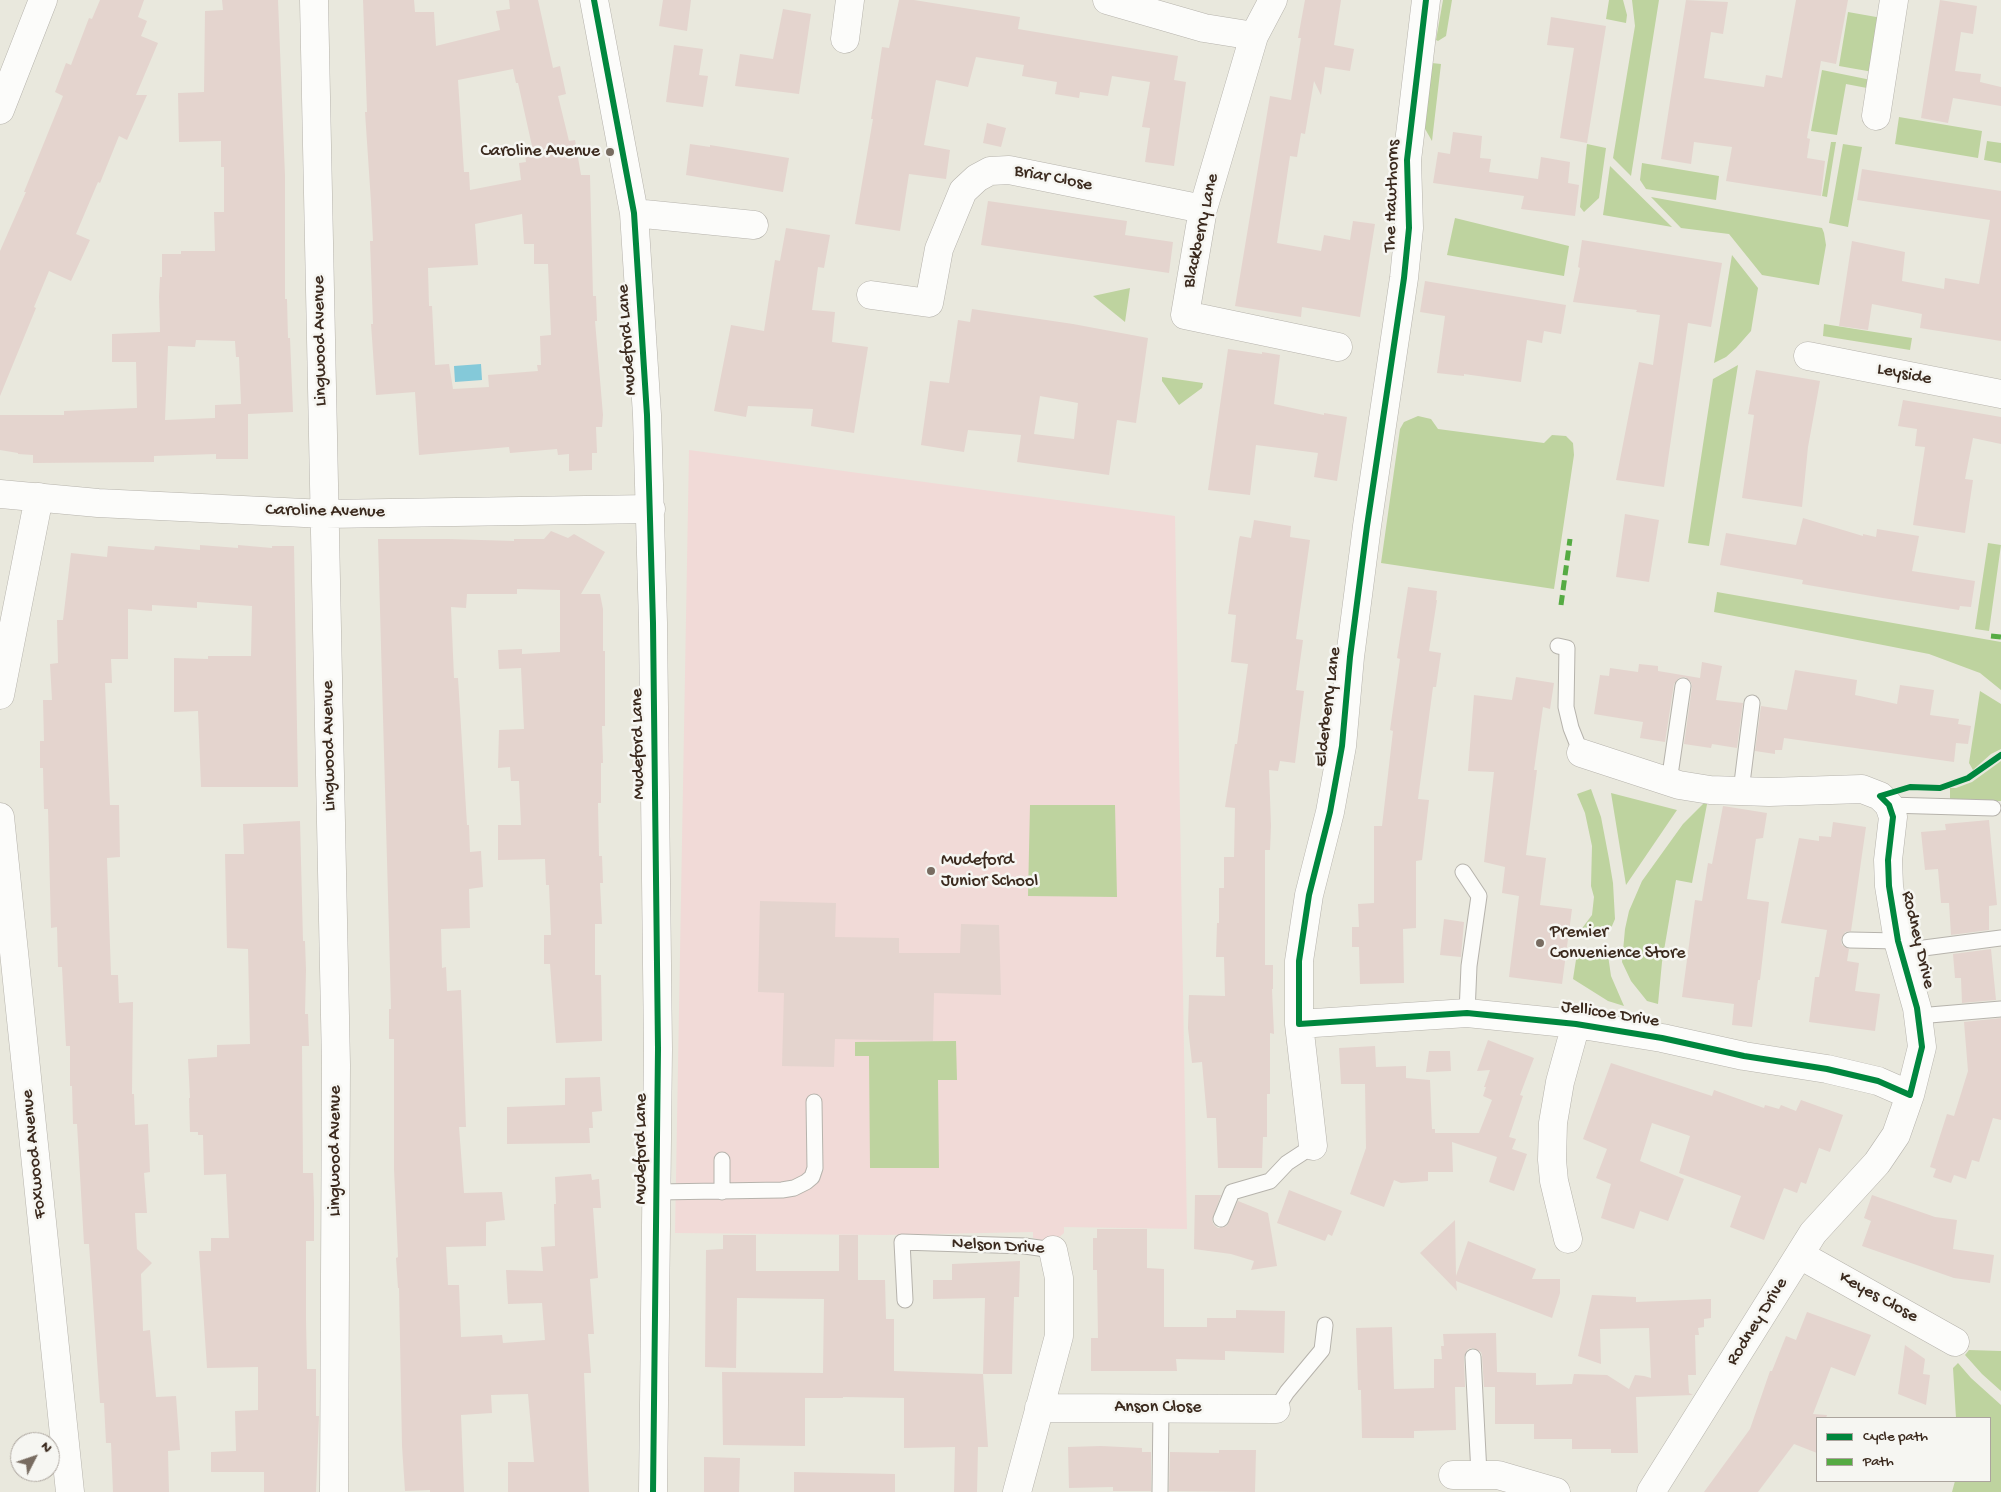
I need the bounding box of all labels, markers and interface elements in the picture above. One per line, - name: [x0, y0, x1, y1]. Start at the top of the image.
- street label: The Hawthorns: [1380, 140, 1406, 252]
- place label: Caroline Avenue: [480, 141, 600, 163]
- marker: Caroline Avenue: [604, 146, 616, 158]
- street label: Briar Close: [1012, 161, 1094, 197]
- street label: Blackberry Lane: [1179, 172, 1225, 290]
- street label: Lingwood Avenue: [309, 275, 333, 407]
- street label: Mudeford Lane: [613, 284, 643, 396]
- street label: Leyside: [1875, 359, 1933, 391]
- street label: Caroline Avenue: [265, 500, 385, 524]
- street label: Elderberry Lane: [1311, 646, 1347, 768]
- street label: Lingwood Avenue: [318, 680, 342, 812]
- street label: Mudeford Lane: [627, 688, 651, 800]
- place label: Mudeford Junior School: [941, 850, 1038, 892]
- marker: Mudeford Junior School: [925, 865, 937, 877]
- street label: Rodney Drive: [1895, 889, 1939, 991]
- place label: Premier Convenience Store: [1550, 922, 1686, 964]
- marker: Premier Convenience Store: [1534, 937, 1546, 949]
- street label: Jellicoe Drive: [1559, 997, 1661, 1033]
- street label: Lingwood Avenue: [325, 1086, 347, 1216]
- street label: Foxwood Avenue: [17, 1088, 53, 1220]
- street label: Mudeford Lane: [631, 1093, 653, 1205]
- street label: Nelson Drive: [951, 1234, 1045, 1260]
- street label: Keyes Close: [1835, 1267, 1921, 1329]
- street label: Rodney Drive: [1722, 1274, 1794, 1370]
- street label: Anson Close: [1115, 1397, 1201, 1419]
- legend: [1816, 1417, 1991, 1482]
- text: Cycle path: [1863, 1428, 1928, 1446]
- north arrow: [10, 1432, 60, 1482]
- text: N: [37, 1438, 55, 1457]
- text: Path: [1863, 1453, 1894, 1471]

